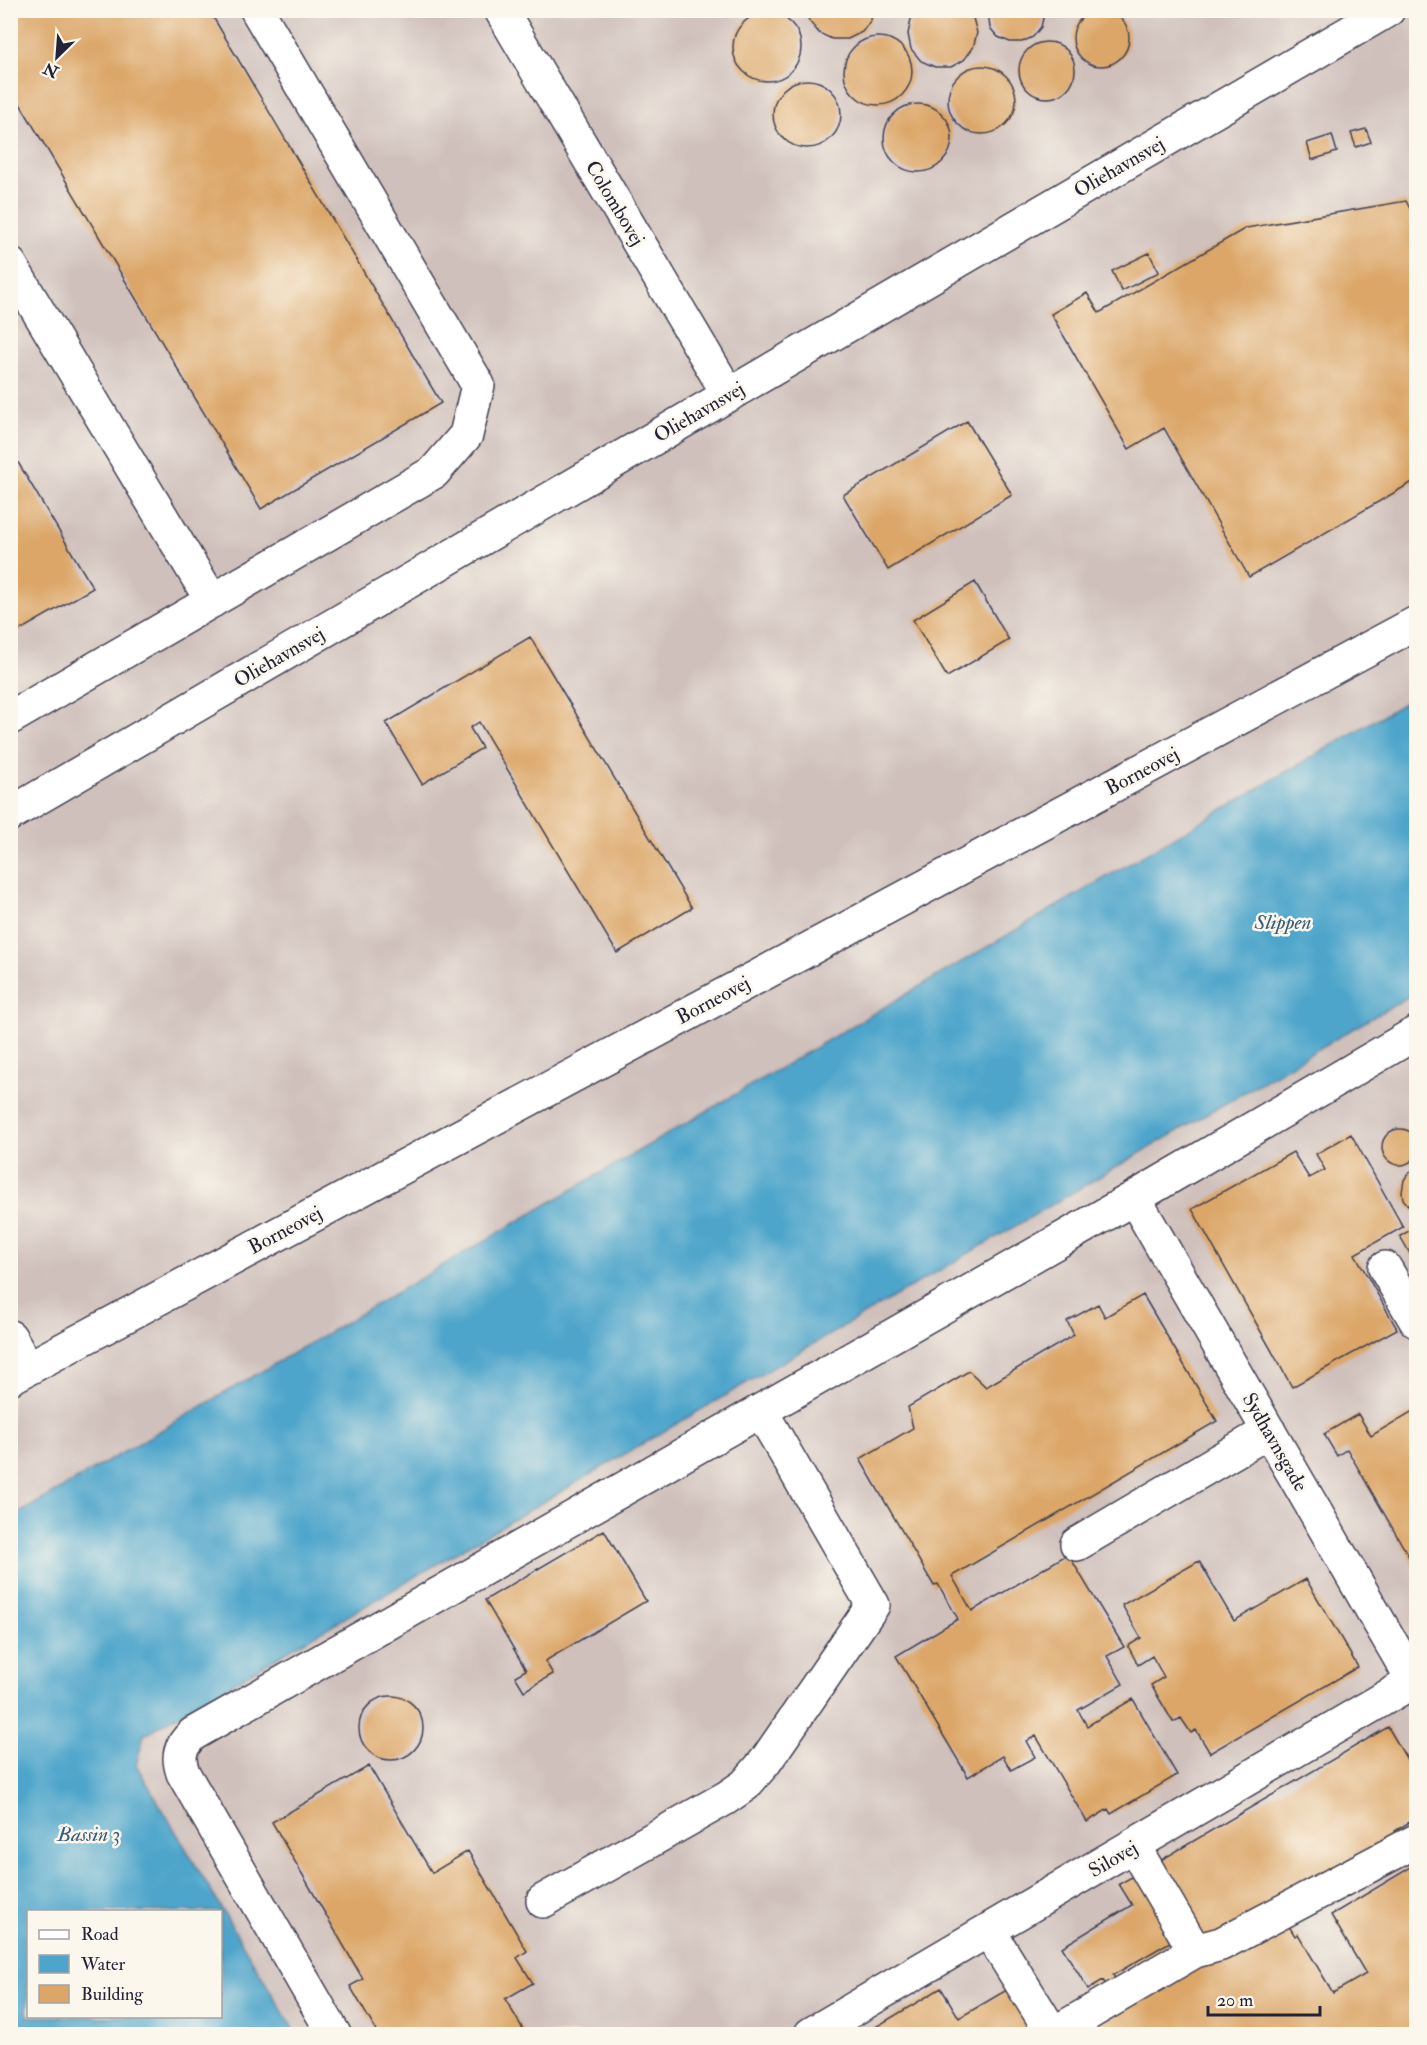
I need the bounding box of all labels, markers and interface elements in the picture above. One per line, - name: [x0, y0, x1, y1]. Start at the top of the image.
- north arrow: [27, 27, 87, 87]
- text: N: [40, 57, 63, 82]
- street label: Oliehavnsvej: [1069, 131, 1169, 203]
- street label: Colombovej: [580, 156, 650, 250]
- street label: Oliehavnsvej: [649, 376, 749, 448]
- street label: Oliehavnsvej: [229, 621, 329, 693]
- street label: Borneovej: [1101, 741, 1183, 801]
- water label: Slippen: [1254, 909, 1311, 936]
- street label: Borneovej: [672, 970, 754, 1030]
- street label: Borneovej: [244, 1200, 326, 1260]
- street label: Sydhavnsgade: [1237, 1388, 1313, 1496]
- water label: Bassin 3: [56, 1821, 121, 1848]
- street label: Silovej: [1084, 1835, 1142, 1883]
- legend: [27, 1910, 222, 2018]
- text: Road: [81, 1923, 119, 1946]
- text: Water: [80, 1953, 125, 1976]
- scale bar: [1208, 1979, 1320, 2017]
- text: Building: [81, 1983, 144, 2006]
- text: 20 m: [1217, 1989, 1253, 2012]

